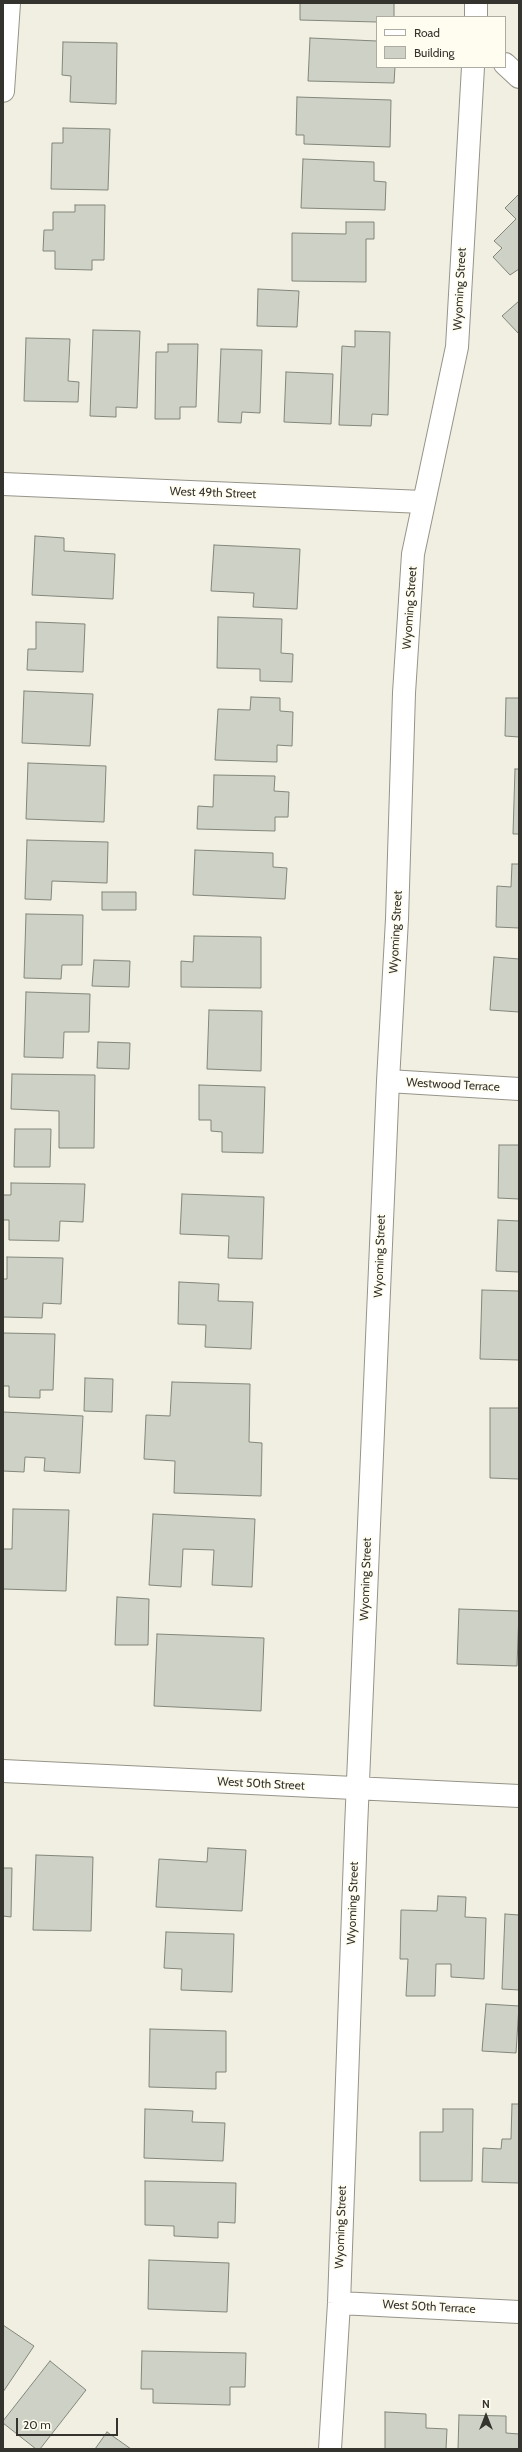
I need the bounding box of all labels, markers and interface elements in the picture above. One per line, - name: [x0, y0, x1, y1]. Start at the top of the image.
- legend: [376, 16, 506, 68]
- text: Road: [414, 25, 440, 40]
- text: Building: [414, 45, 455, 60]
- street label: Wyoming Street: [451, 247, 469, 331]
- street label: West 49th Street: [169, 484, 257, 502]
- street label: Wyoming Street: [400, 566, 420, 650]
- street label: Wyoming Street: [387, 890, 405, 974]
- street label: Westwood Terrace: [406, 1075, 500, 1095]
- street label: Wyoming Street: [371, 1214, 389, 1298]
- street label: Wyoming Street: [357, 1537, 375, 1621]
- street label: West 50th Street: [217, 1775, 305, 1793]
- street label: Wyoming Street: [344, 1861, 362, 1945]
- street label: Wyoming Street: [332, 2185, 350, 2269]
- street label: West 50th Terrace: [382, 2297, 476, 2317]
- north arrow: [466, 2396, 506, 2436]
- text: N: [482, 2397, 490, 2411]
- scale bar: [18, 2410, 120, 2436]
- text: 20 m: [23, 2417, 51, 2432]

